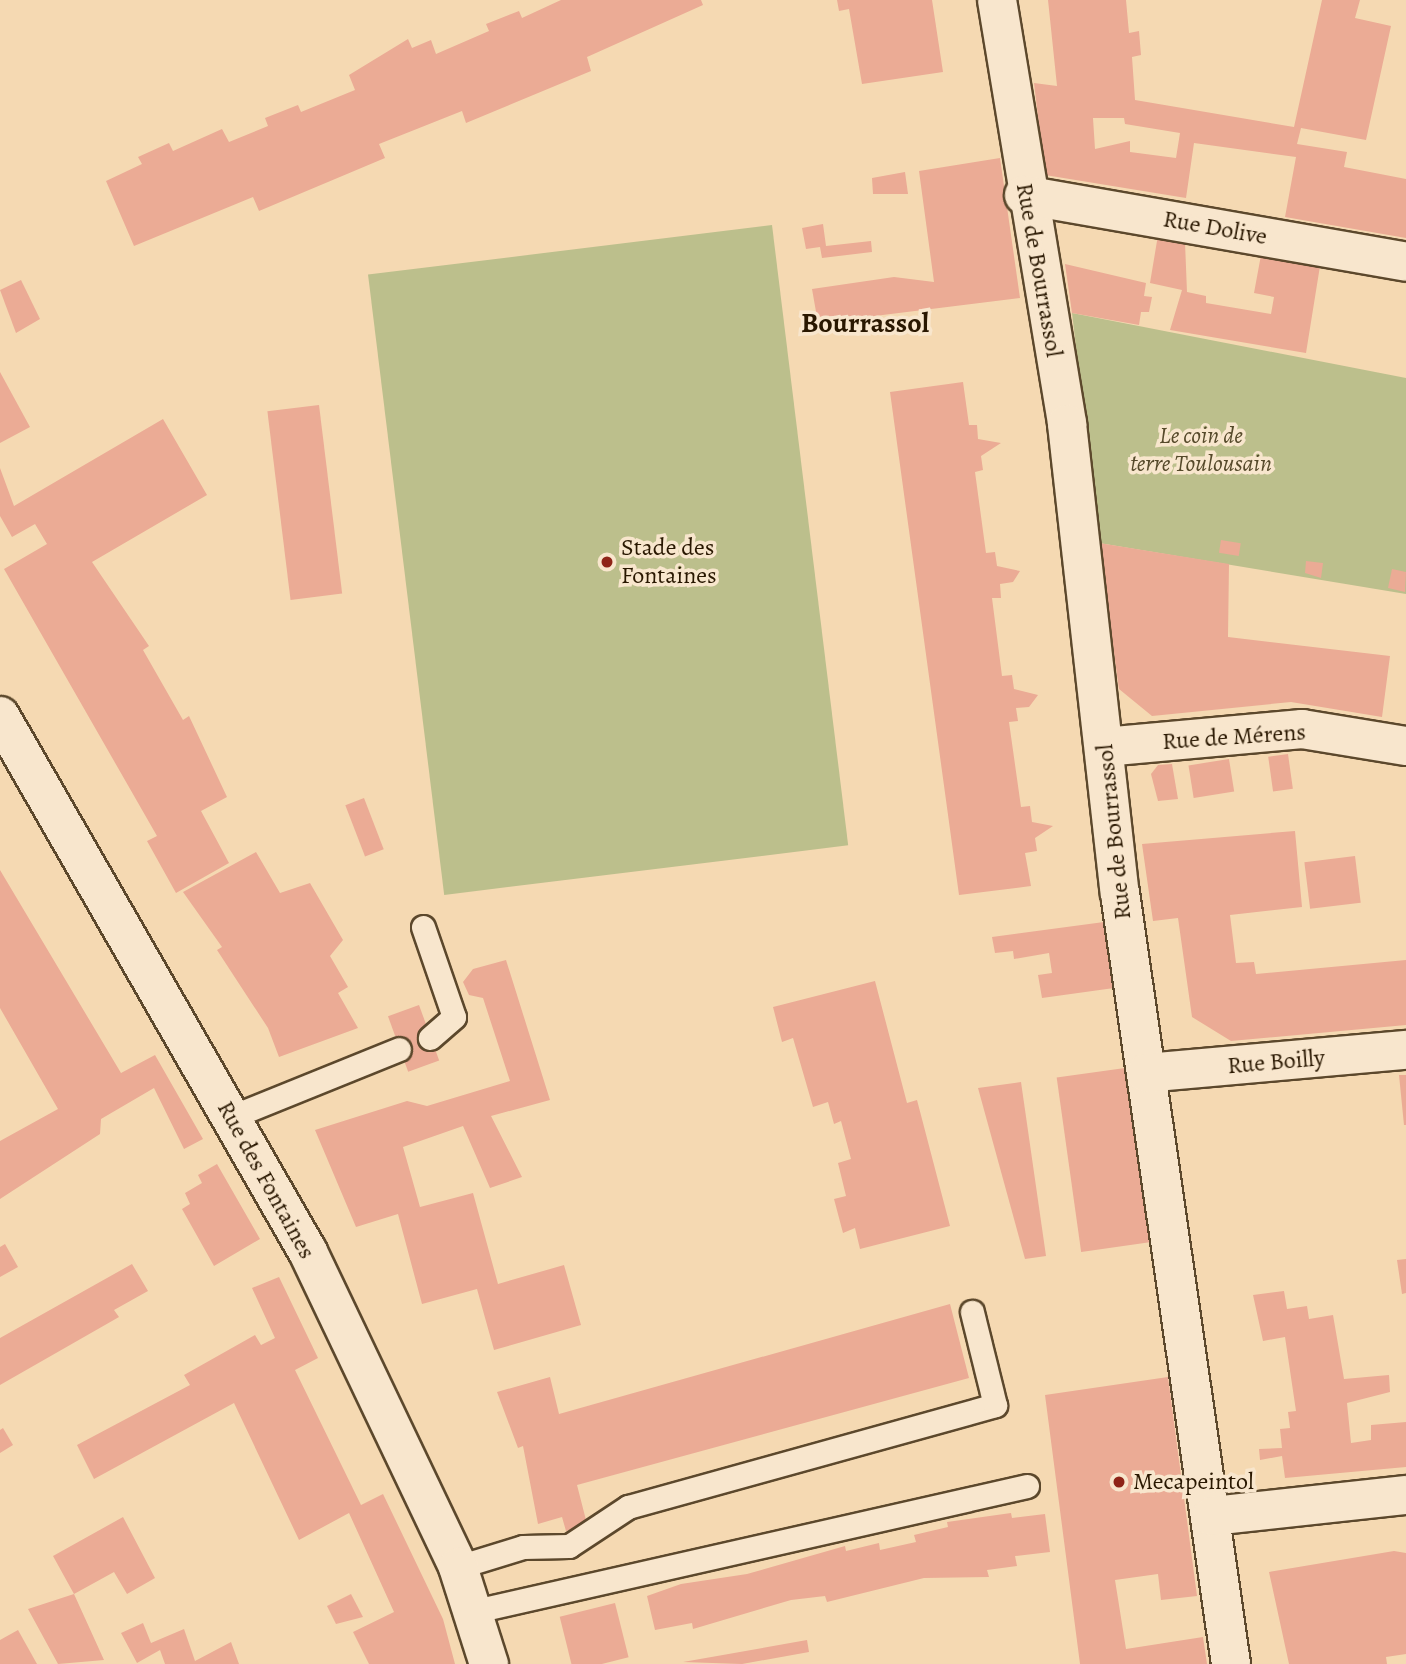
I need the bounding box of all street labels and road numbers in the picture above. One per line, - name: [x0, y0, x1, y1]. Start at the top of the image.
- street label: Rue de Bourrassol: [1010, 181, 1068, 359]
- street label: Rue Dolive: [1161, 205, 1269, 251]
- street label: Rue de Mérens: [1161, 718, 1307, 756]
- street label: Rue de Bourrassol: [1090, 743, 1138, 921]
- street label: Rue Boilly: [1226, 1043, 1326, 1081]
- street label: Rue des Fontaines: [211, 1096, 321, 1264]

